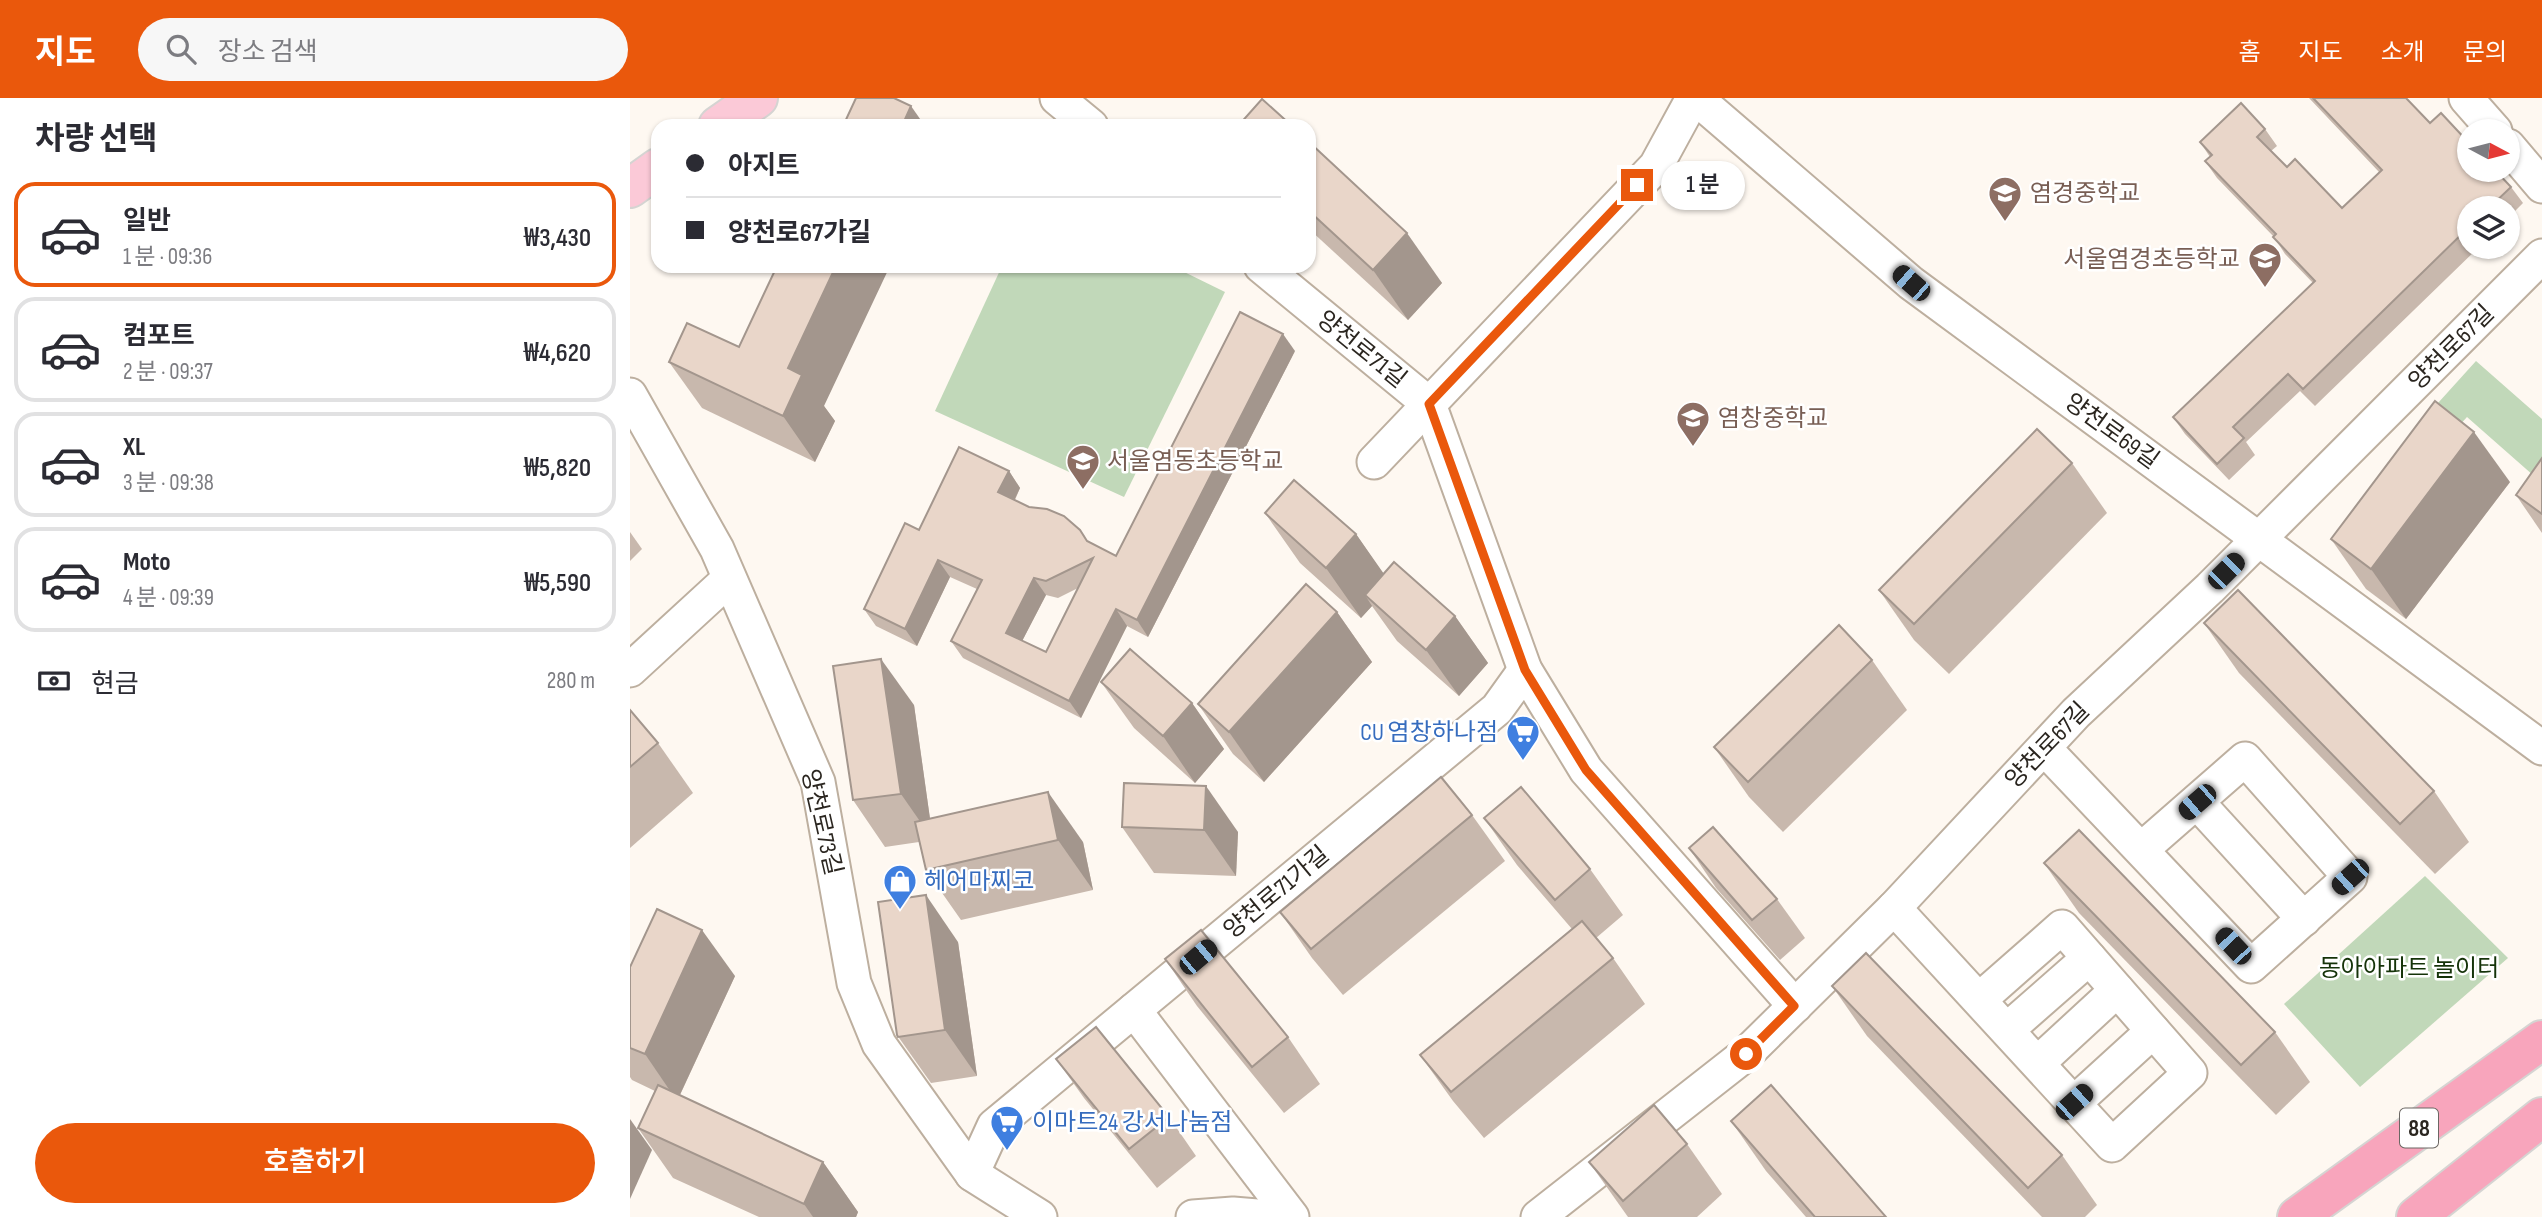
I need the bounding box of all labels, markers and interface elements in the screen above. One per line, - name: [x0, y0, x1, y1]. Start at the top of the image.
- search box: [138, 18, 628, 81]
- icon: search: [162, 30, 200, 68]
- text: 지도: [35, 33, 96, 73]
- text: 장소 검색: [218, 37, 318, 68]
- text: 홈: [2238, 38, 2260, 67]
- text: 지도: [2298, 38, 2343, 67]
- text: 소개: [2381, 38, 2425, 67]
- text: 문의: [2463, 38, 2507, 67]
- north arrow: [2457, 119, 2520, 182]
- map controls: [2457, 119, 2520, 259]
- text: 차량 선택: [35, 120, 158, 159]
- text: 아지트: [728, 151, 800, 182]
- callout: 1 분: [1662, 160, 1746, 210]
- route end: [1621, 169, 1653, 201]
- text: 1 분: [1686, 171, 1720, 199]
- school or university icon: 염경중학교: [1986, 174, 2024, 223]
- place label: 염경중학교: [2030, 179, 2140, 208]
- button: layers: [2457, 196, 2520, 259]
- icon: car: [39, 203, 102, 266]
- text: 일반: [123, 206, 171, 237]
- text: 양천로67가길: [728, 218, 871, 249]
- text: ₩3,430: [524, 223, 591, 254]
- school or university icon: 서울염경초등학교: [2246, 240, 2284, 289]
- text: 1 분 · 09:36: [123, 243, 212, 271]
- place label: 서울염경초등학교: [2063, 245, 2240, 274]
- car: [1889, 261, 1934, 305]
- street label: 양천로67길: [2403, 299, 2500, 396]
- street label: 양천로71길: [1311, 305, 1412, 394]
- icon: car: [39, 318, 102, 381]
- text: 컴포트: [123, 321, 195, 352]
- text: ₩4,620: [524, 338, 591, 369]
- text: 2 분 · 09:37: [123, 358, 213, 386]
- street label: 양천로69길: [2059, 388, 2164, 475]
- school or university icon: 염창중학교: [1674, 399, 1712, 448]
- place label: 염창중학교: [1718, 404, 1828, 433]
- text: XL: [123, 432, 145, 463]
- icon: car: [39, 433, 102, 496]
- school or university icon: 서울염동초등학교: [1064, 442, 1102, 491]
- place label: 서울염동초등학교: [1107, 447, 1284, 476]
- text: ₩5,820: [524, 453, 591, 484]
- text: 3 분 · 09:38: [123, 469, 214, 497]
- text: Moto: [123, 547, 171, 578]
- icon: car: [39, 548, 102, 611]
- car: [2204, 549, 2249, 593]
- text: ₩5,590: [524, 568, 591, 599]
- text: 4 분 · 09:39: [123, 584, 214, 612]
- icon: cash: [35, 662, 73, 700]
- text: 280 m: [547, 667, 595, 695]
- text: 현금: [91, 669, 139, 700]
- street label: 양천로67길: [1999, 696, 2095, 794]
- supermarket icon: CU 염창하나점: [1504, 713, 1542, 762]
- place label: CU 염창하나점: [1360, 718, 1498, 747]
- street label: 양천로73길: [795, 766, 848, 878]
- car: [2175, 780, 2220, 824]
- street label: 양천로71가길: [1218, 840, 1335, 945]
- car: [2328, 855, 2373, 899]
- shop icon: 헤어마찌코: [881, 862, 919, 911]
- place label: 헤어마찌코: [924, 867, 1034, 896]
- car: [2211, 923, 2256, 969]
- car: [1176, 935, 1221, 979]
- park label: 동아아파트 놀이터: [2319, 954, 2499, 983]
- route start: [1730, 1038, 1762, 1070]
- car: [2052, 1080, 2097, 1124]
- supermarket icon: 이마트24 강서나눔점: [988, 1103, 1026, 1152]
- place label: 이마트24 강서나눔점: [1032, 1108, 1232, 1137]
- road number: 88: [2400, 1108, 2438, 1148]
- button: 호출하기: [35, 1123, 595, 1203]

